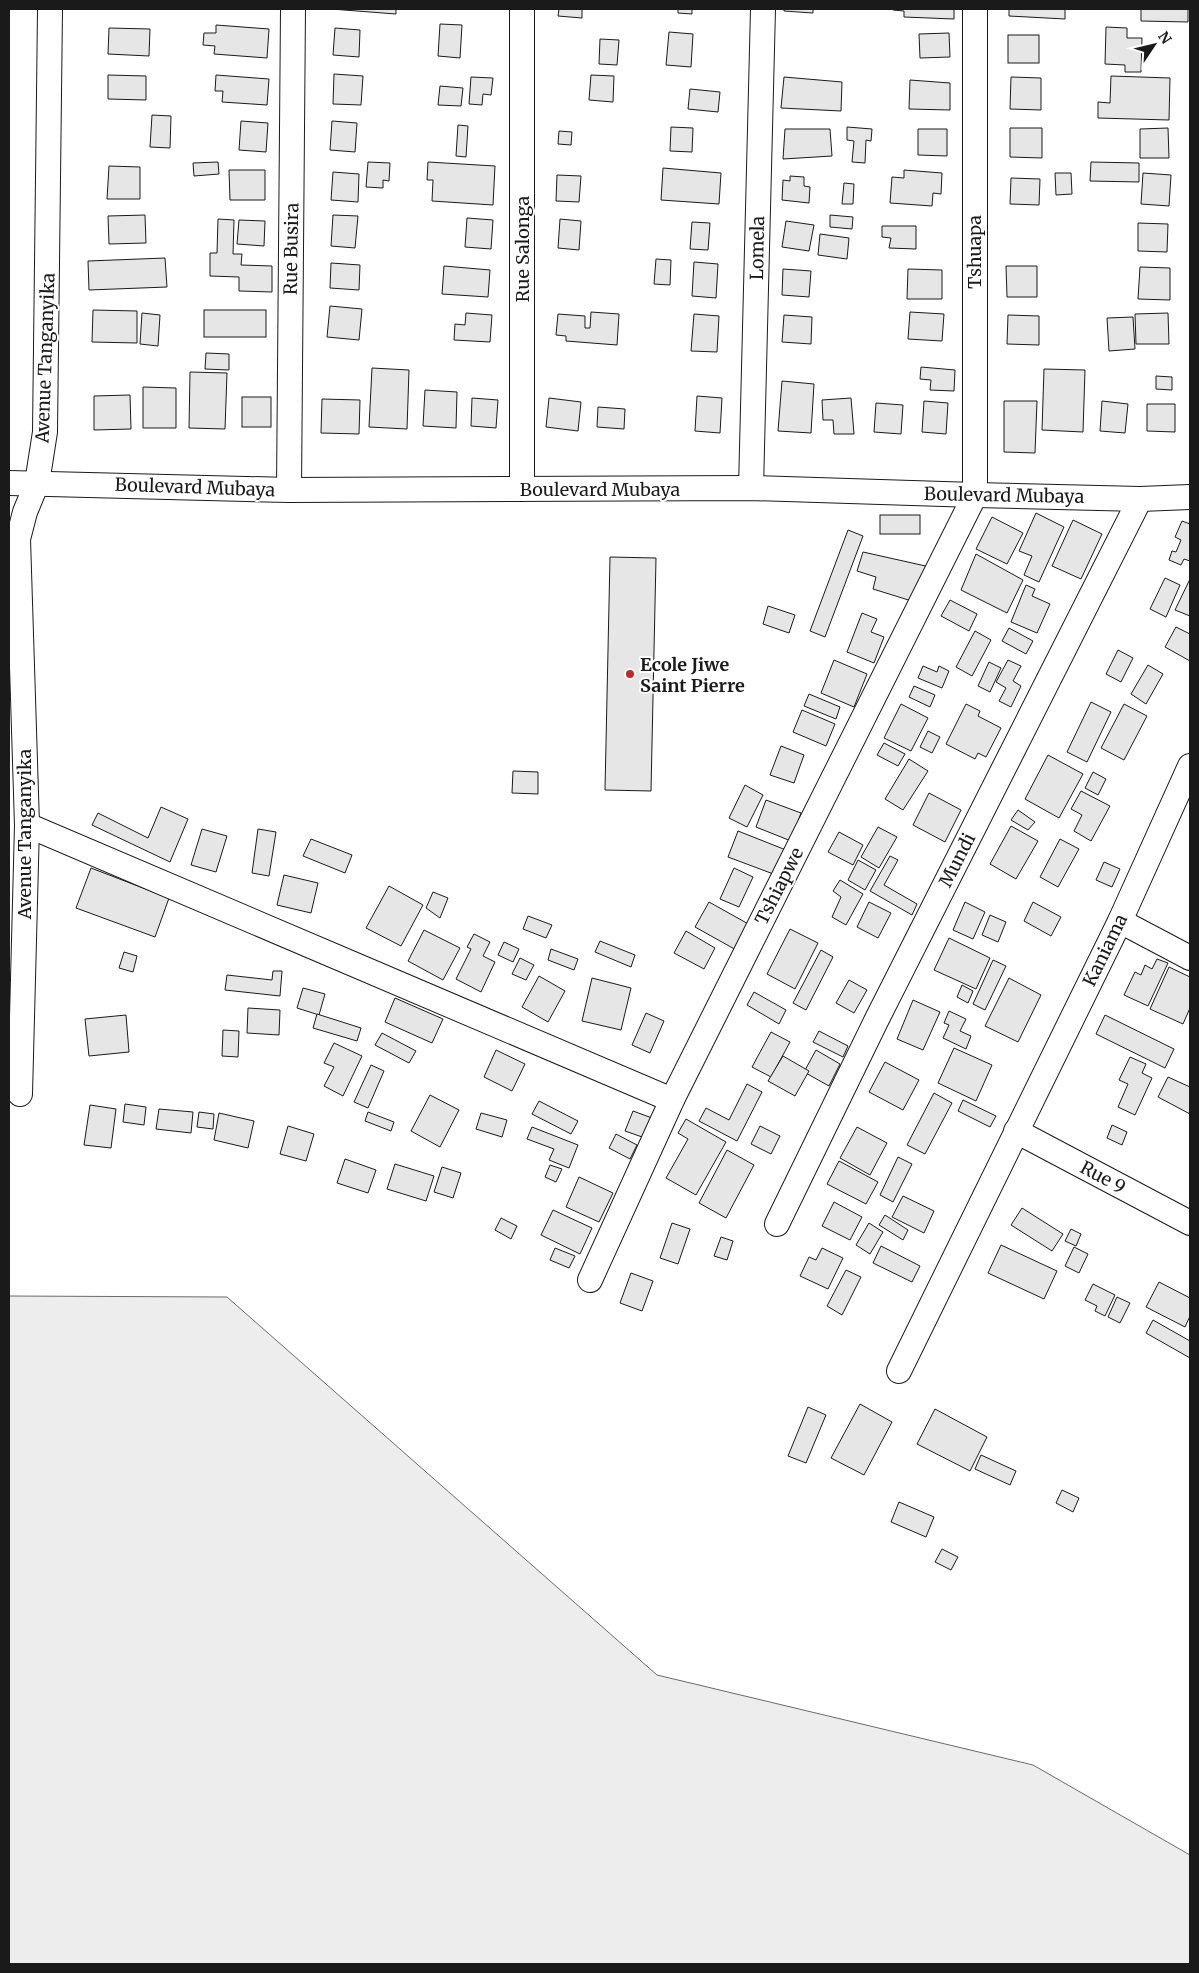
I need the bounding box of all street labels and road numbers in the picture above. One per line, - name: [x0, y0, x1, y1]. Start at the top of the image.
- street label: Rue Salonga: [511, 196, 534, 302]
- street label: Rue Busira: [279, 202, 303, 295]
- street label: Lomela: [745, 215, 769, 280]
- street label: Tshuapa: [963, 215, 986, 289]
- street label: Avenue Tanganyika: [31, 272, 59, 444]
- street label: Boulevard Mubaya: [114, 473, 276, 501]
- street label: Boulevard Mubaya: [520, 478, 681, 501]
- street label: Boulevard Mubaya: [924, 482, 1085, 508]
- street label: Avenue Tanganyika: [13, 749, 36, 920]
- street label: Mundi: [934, 829, 980, 891]
- street label: Tshiapwe: [750, 844, 808, 928]
- street label: Kaniama: [1078, 910, 1132, 990]
- street label: Rue 9: [1076, 1156, 1130, 1198]

